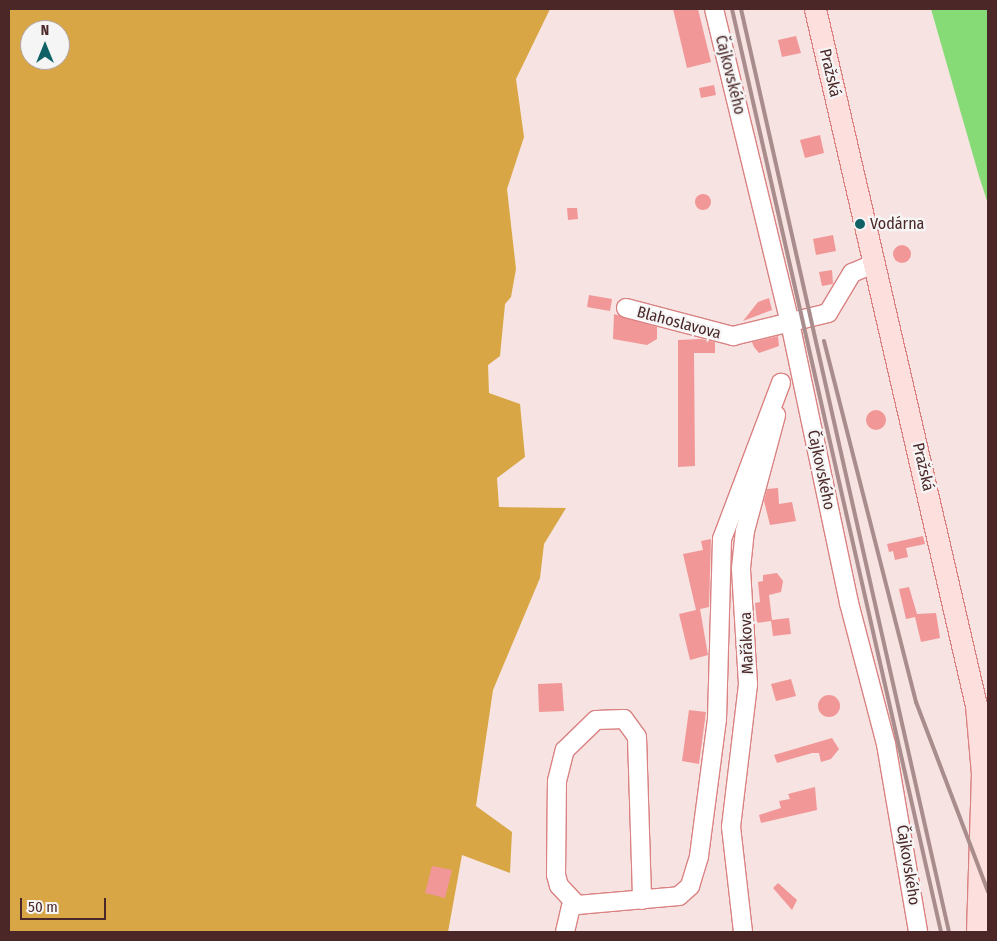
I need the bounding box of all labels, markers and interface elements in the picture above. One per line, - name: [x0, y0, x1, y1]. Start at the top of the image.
- north arrow: [20, 20, 70, 70]
- text: N: [41, 22, 49, 39]
- street label: Čajkovského: [711, 33, 749, 117]
- street label: Pražská: [815, 47, 845, 99]
- place label: Vodárna: [870, 214, 924, 234]
- marker: Vodárna: [854, 218, 866, 230]
- street label: Blahoslavova: [635, 303, 723, 343]
- street label: Čajkovského: [803, 428, 839, 512]
- street label: Pražská: [908, 441, 938, 493]
- street label: Mařákova: [736, 611, 758, 675]
- street label: Čajkovského: [892, 823, 924, 907]
- scale bar: [22, 888, 109, 920]
- text: 50 m: [28, 898, 58, 916]

